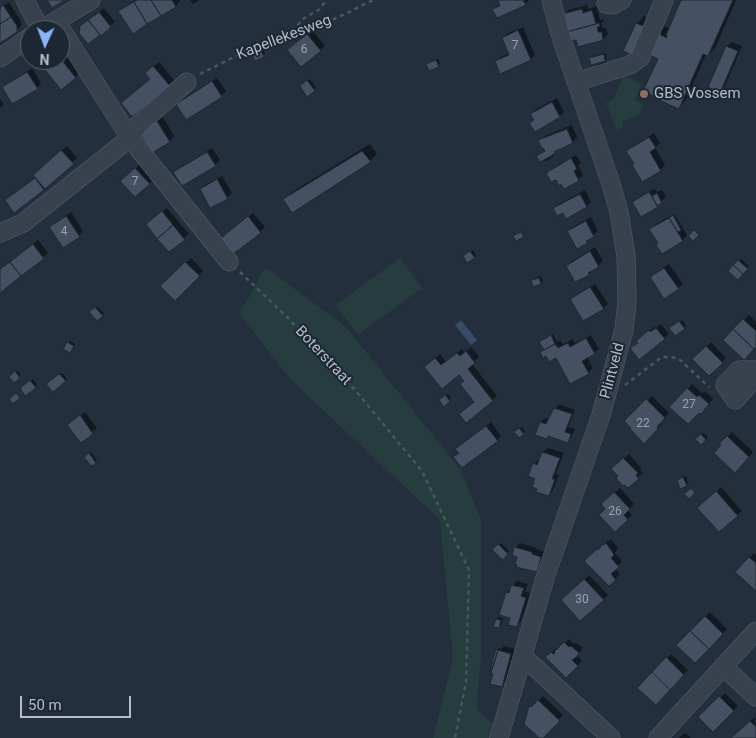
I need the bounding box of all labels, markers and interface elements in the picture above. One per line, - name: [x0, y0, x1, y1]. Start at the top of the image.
- street label: Kapellekesweg: [234, 12, 334, 64]
- north arrow: [20, 20, 70, 70]
- house number: 7: [512, 39, 518, 53]
- house number: 6: [301, 43, 307, 57]
- text: N: [39, 51, 50, 67]
- place label: GBS Vossem: [654, 85, 741, 103]
- marker: GBS Vossem: [638, 88, 650, 100]
- house number: 7: [132, 175, 138, 189]
- house number: 4: [61, 225, 67, 239]
- street label: Boterstraat: [291, 323, 355, 389]
- street label: Plintveld: [597, 341, 629, 401]
- house number: 27: [682, 398, 696, 412]
- house number: 22: [636, 417, 650, 431]
- house number: 26: [608, 505, 622, 519]
- house number: 30: [575, 593, 589, 607]
- scale bar: [22, 686, 134, 718]
- text: 50 m: [28, 696, 62, 714]

